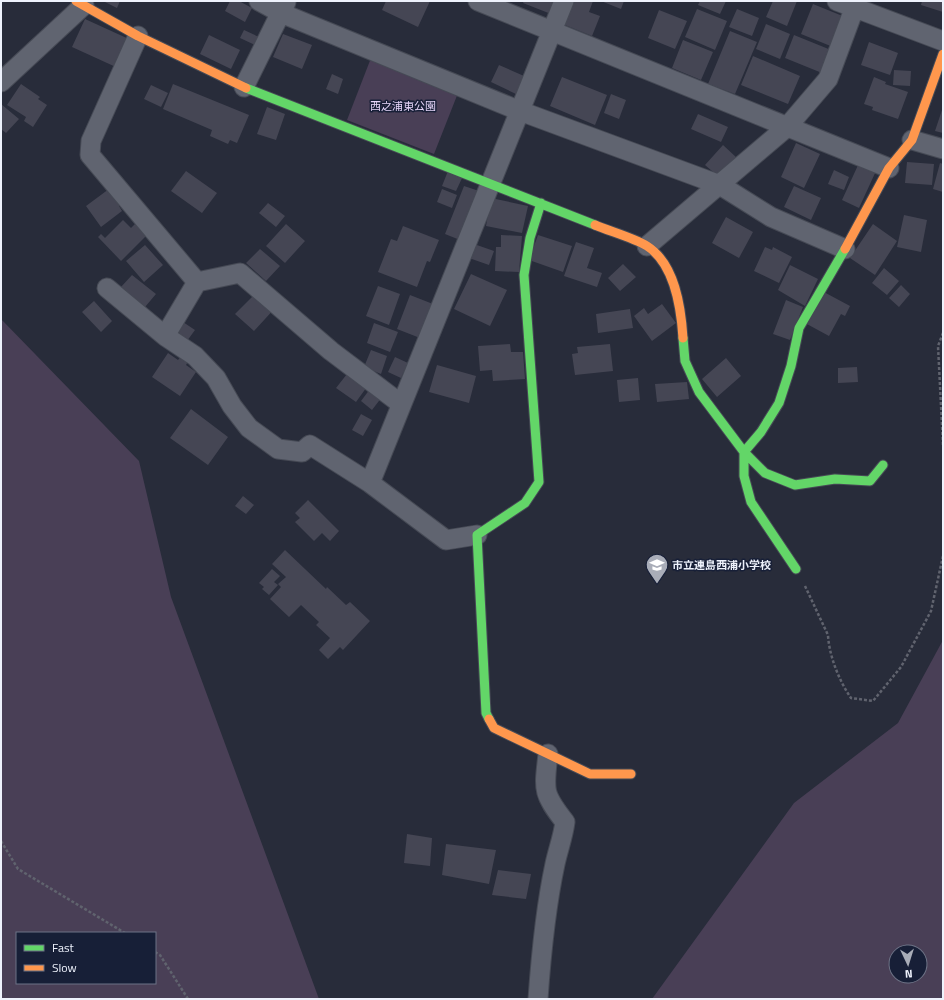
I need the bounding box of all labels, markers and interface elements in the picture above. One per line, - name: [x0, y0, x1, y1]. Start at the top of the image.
- park label: 西之浦東公園: [370, 98, 436, 114]
- school or university icon: 市立連島西浦小学校: [644, 552, 670, 585]
- place label: 市立連島西浦小学校: [672, 557, 771, 573]
- legend: [16, 932, 156, 984]
- text: Fast: [52, 938, 75, 957]
- north arrow: [888, 944, 928, 984]
- text: Slow: [52, 958, 77, 977]
- text: N: [904, 966, 913, 982]

